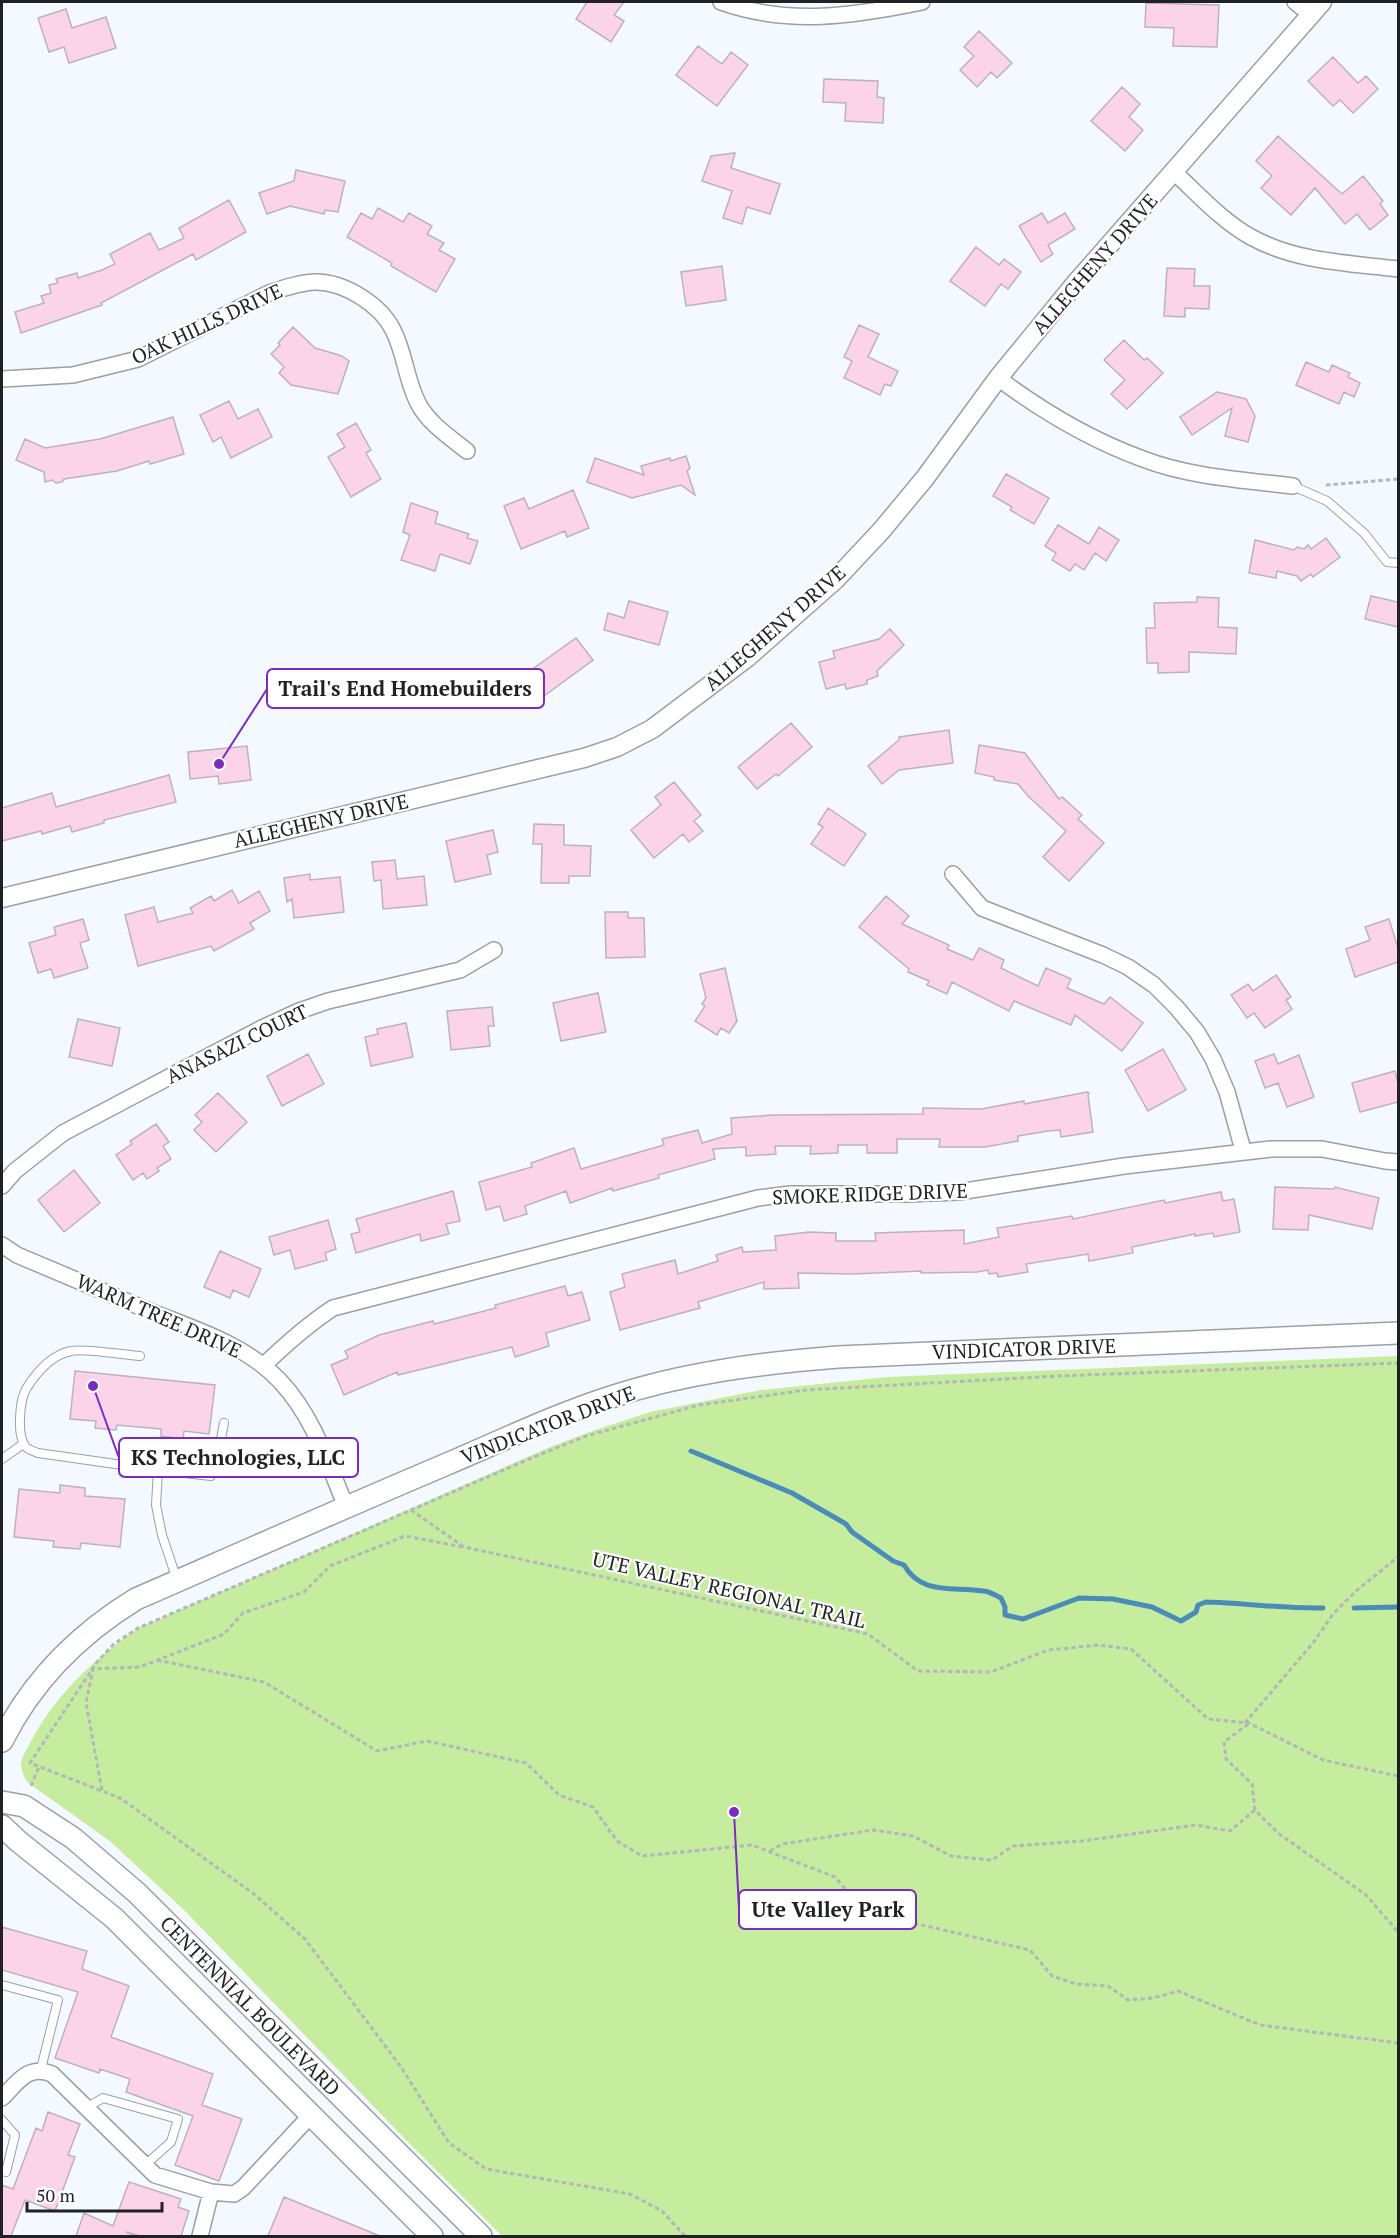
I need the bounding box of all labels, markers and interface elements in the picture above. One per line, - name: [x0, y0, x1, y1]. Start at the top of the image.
- street label: ALLEGHENY DRIVE: [1026, 187, 1163, 340]
- street label: OAK HILLS DRIVE: [127, 277, 287, 370]
- street label: ALLEGHENY DRIVE: [698, 559, 851, 696]
- callout: Trail's End Homebuilders: [267, 669, 544, 708]
- text: Trail's End Homebuilders: [278, 674, 532, 702]
- street label: ALLEGHENY DRIVE: [231, 787, 411, 854]
- street label: ANASAZI COURT: [161, 997, 312, 1090]
- street label: SMOKE RIDGE DRIVE: [772, 1177, 968, 1210]
- street label: WARM TREE DRIVE: [72, 1267, 246, 1364]
- street label: VINDICATOR DRIVE: [931, 1332, 1117, 1365]
- street label: VINDICATOR DRIVE: [457, 1379, 639, 1470]
- callout: KS Technologies, LLC: [119, 1438, 358, 1477]
- text: KS Technologies, LLC: [131, 1443, 345, 1471]
- street label: UTE VALLEY REGIONAL TRAIL: [590, 1545, 868, 1634]
- callout: Ute Valley Park: [739, 1890, 916, 1929]
- text: Ute Valley Park: [751, 1895, 905, 1923]
- street label: CENTENNIAL BOULEVARD: [154, 1910, 346, 2102]
- scale bar: [27, 2175, 162, 2213]
- text: 50 m: [36, 2183, 76, 2207]

